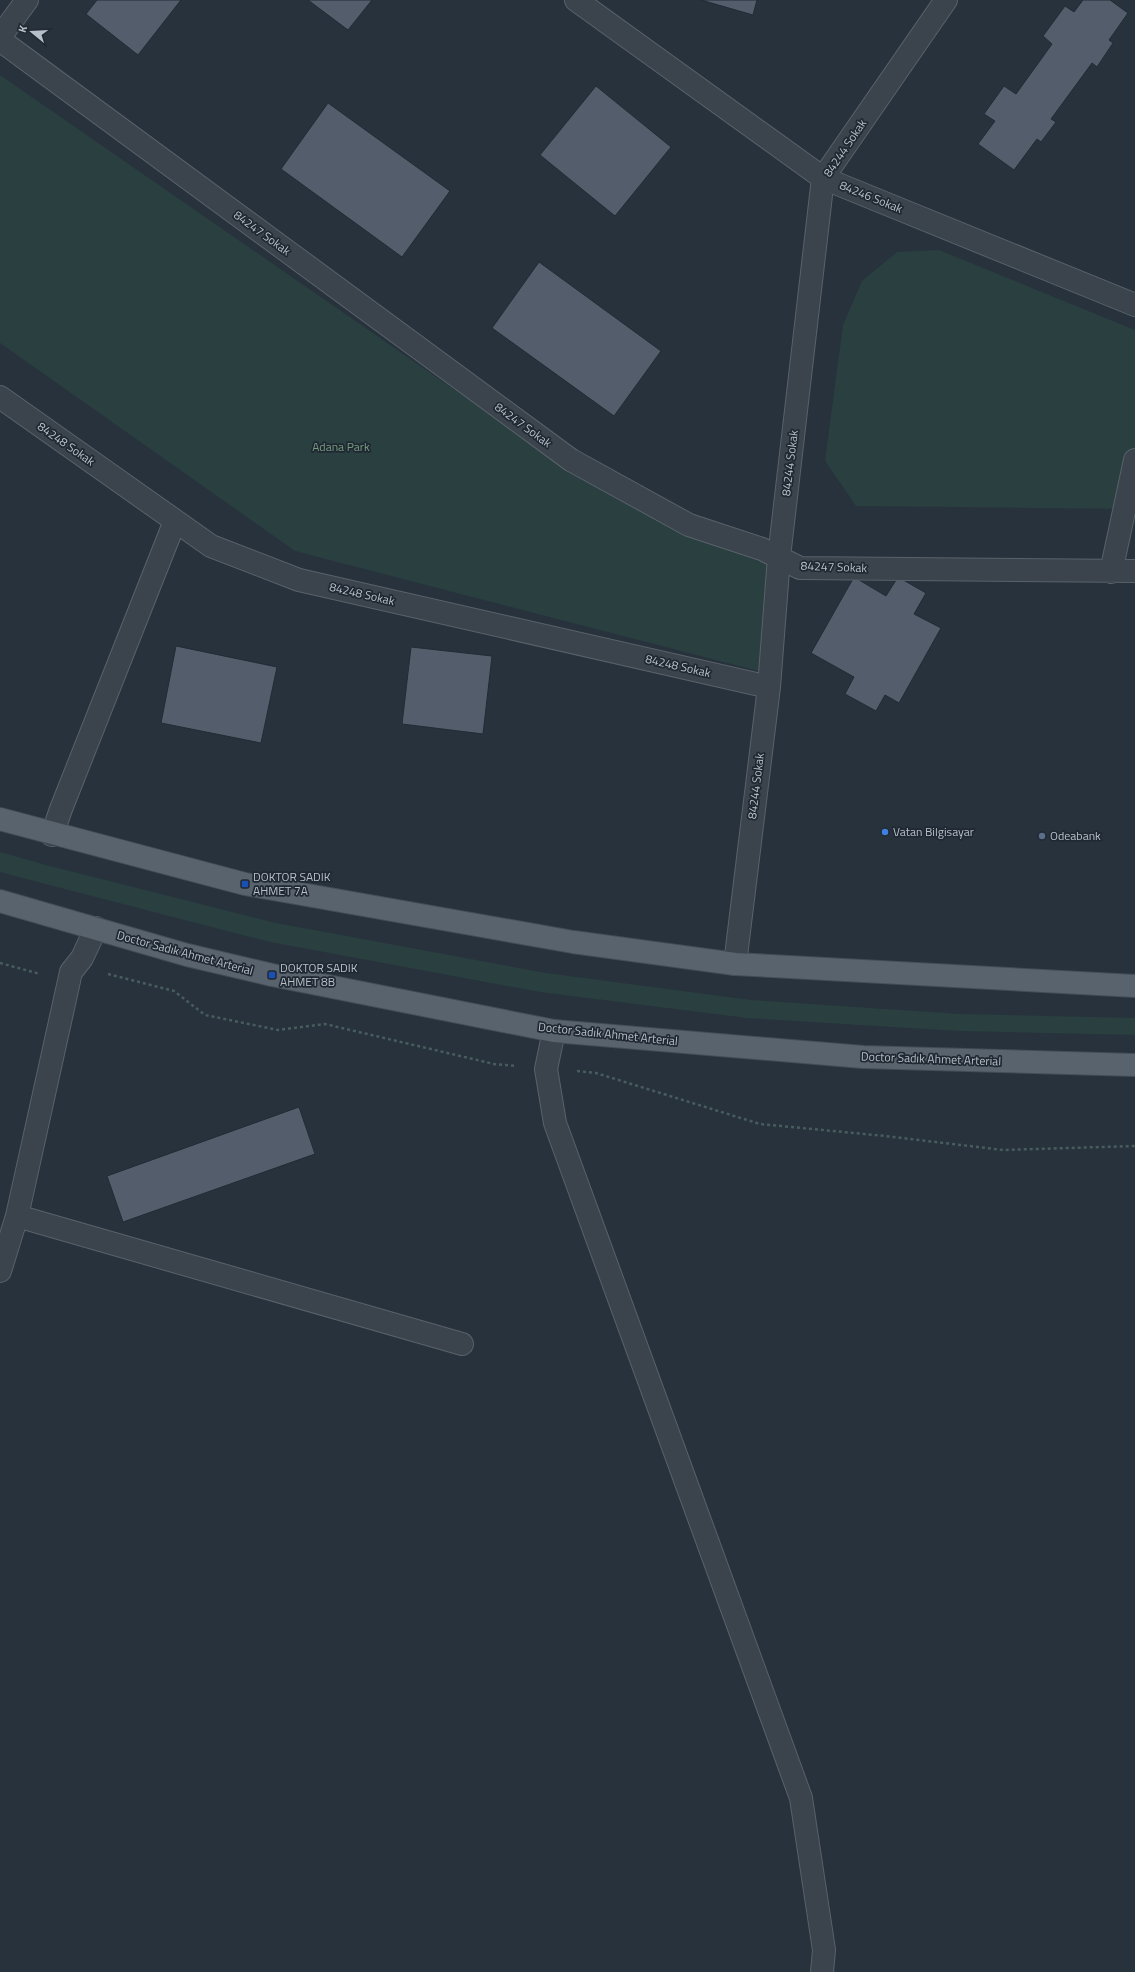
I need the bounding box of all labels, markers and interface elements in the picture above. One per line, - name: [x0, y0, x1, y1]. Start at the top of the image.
- north arrow: [12, 12, 52, 52]
- text: K: [14, 23, 31, 34]
- street label: 84244 Sokak: [818, 115, 871, 181]
- street label: 84246 Sokak: [837, 175, 906, 218]
- street label: 84247 Sokak: [230, 205, 295, 260]
- street label: 84247 Sokak: [491, 397, 556, 452]
- street label: 84248 Sokak: [34, 417, 99, 471]
- street label: 84244 Sokak: [776, 429, 803, 497]
- park label: Adana Park: [312, 437, 370, 456]
- street label: 84247 Sokak: [800, 556, 868, 577]
- street label: 84248 Sokak: [328, 577, 397, 610]
- street label: 84248 Sokak: [644, 649, 713, 682]
- street label: 84244 Sokak: [742, 752, 769, 820]
- place label: Vatan Bilgisayar: [893, 822, 974, 841]
- place label: Odeabank: [1050, 826, 1101, 845]
- marker: Vatan Bilgisayar: [880, 827, 890, 837]
- marker: Odeabank: [1037, 831, 1047, 841]
- place label: DOKTOR SADIK AHMET 7A: [253, 867, 331, 900]
- marker: DOKTOR SADIK AHMET 7A: [240, 879, 250, 889]
- street label: Doctor Sadık Ahmet Arterial: [115, 925, 255, 980]
- place label: DOKTOR SADIK AHMET 8B: [280, 958, 358, 991]
- marker: DOKTOR SADIK AHMET 8B: [267, 970, 277, 980]
- street label: Doctor Sadık Ahmet Arterial: [537, 1017, 679, 1050]
- street label: Doctor Sadık Ahmet Arterial: [861, 1047, 1001, 1070]

